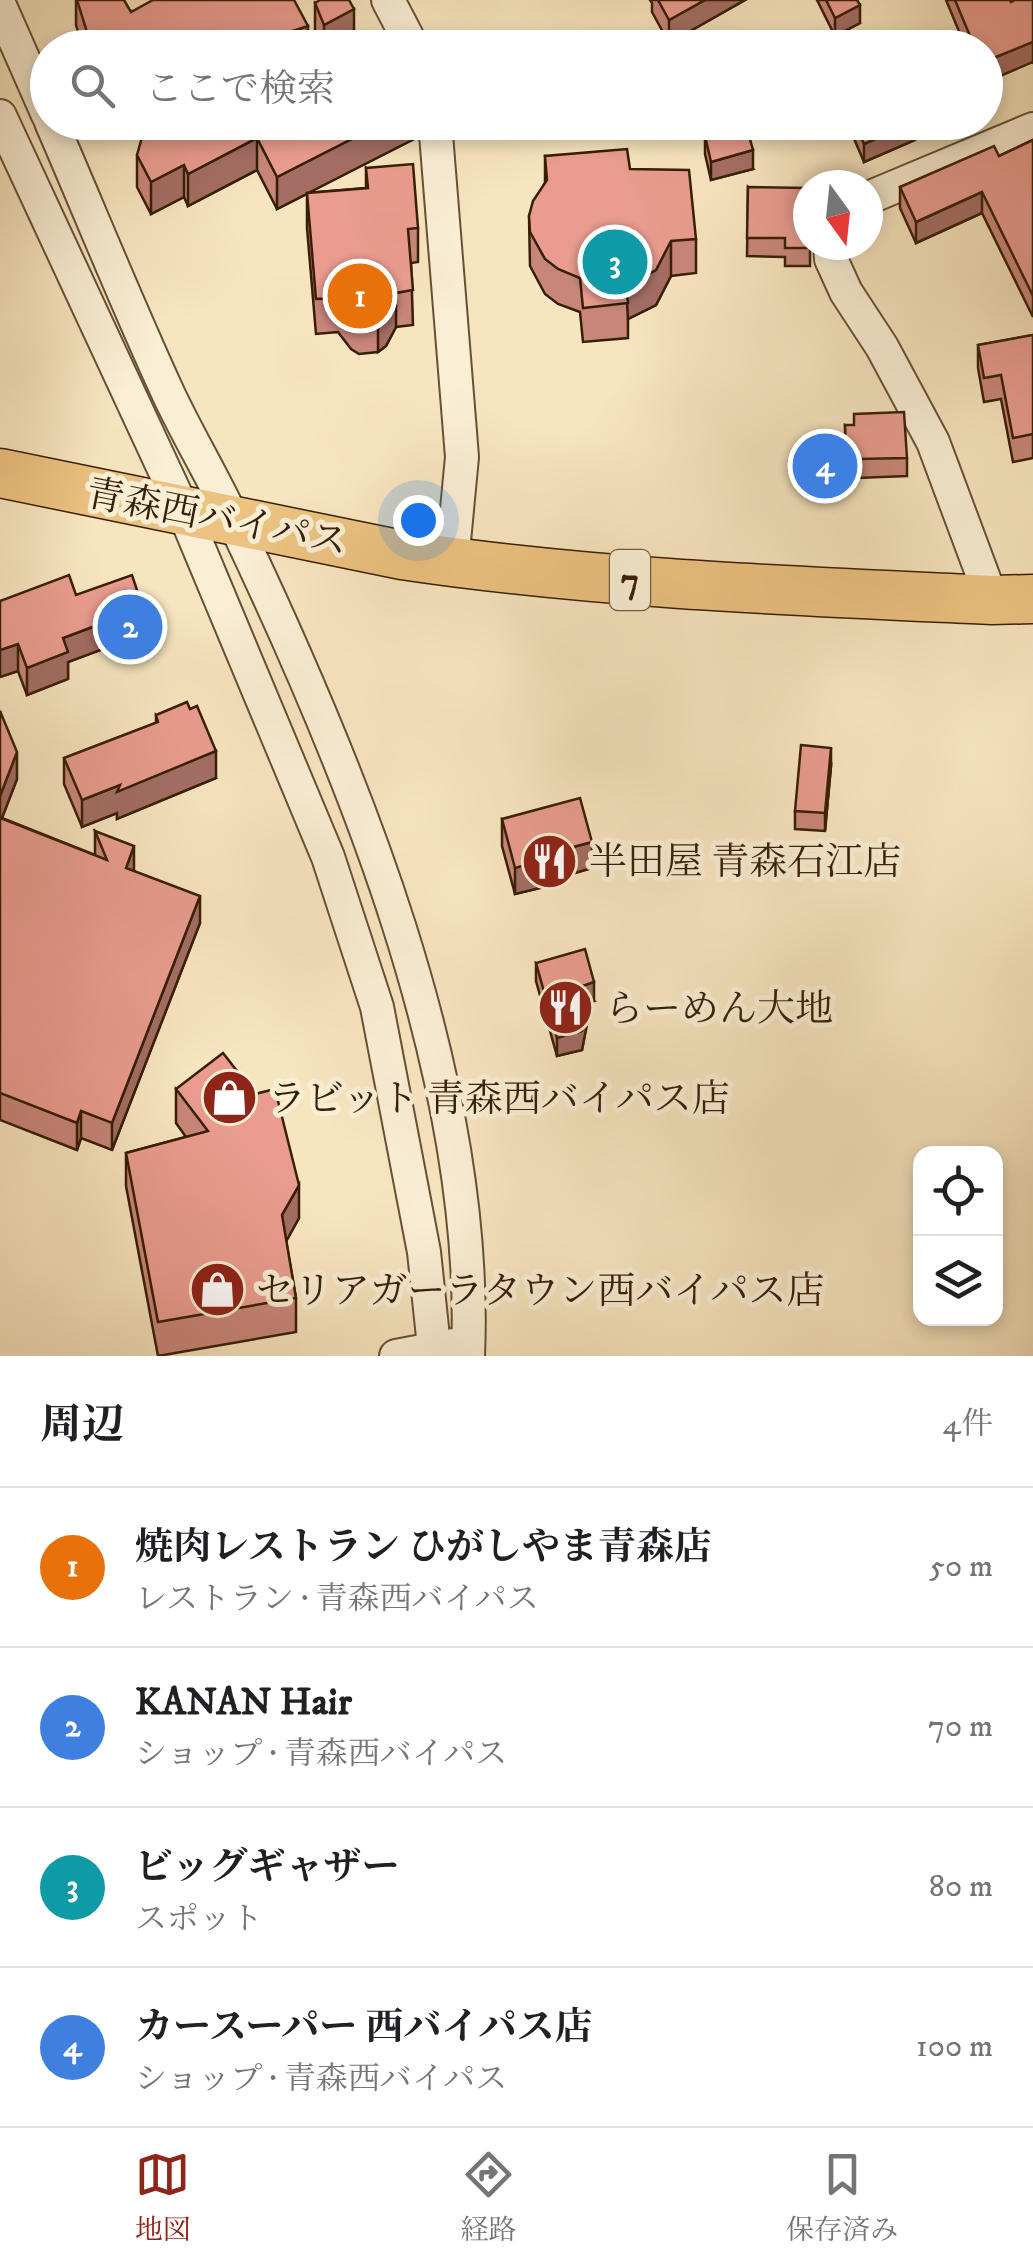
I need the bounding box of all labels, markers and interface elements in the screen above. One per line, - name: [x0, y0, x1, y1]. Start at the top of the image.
- search box: [30, 30, 1003, 140]
- icon: search: [65, 58, 120, 113]
- text: ここで検索: [145, 66, 335, 114]
- north arrow: [793, 170, 883, 260]
- pin: 3: [582, 224, 648, 300]
- pin: 1: [328, 258, 392, 334]
- pin: 4: [792, 428, 858, 504]
- street label: 青森西バイパス: [82, 470, 351, 568]
- your location: [393, 495, 444, 546]
- road number: 7: [610, 550, 650, 610]
- pin: 2: [98, 590, 162, 664]
- restaurant icon: 半田屋 青森石江店: [520, 831, 580, 891]
- place label: 半田屋 青森石江店: [589, 839, 901, 887]
- restaurant icon: らーめん大地: [536, 978, 596, 1038]
- place label: らーめん大地: [605, 986, 833, 1034]
- shop icon: ラビット 青森西バイパス店: [199, 1068, 259, 1128]
- place label: ラビット 青森西バイパス店: [268, 1076, 730, 1124]
- map controls: [913, 1146, 1003, 1326]
- button: locate: [913, 1146, 1003, 1236]
- button: layers: [913, 1236, 1003, 1326]
- shop icon: セリアガーラタウン西バイパス店: [187, 1260, 247, 1320]
- place label: セリアガーラタウン西バイパス店: [256, 1268, 824, 1316]
- text: 周辺: [40, 1400, 124, 1452]
- text: 4件: [943, 1405, 993, 1445]
- text: 焼肉レストラン ひがしやま青森店: [135, 1524, 712, 1572]
- text: 1: [67, 1547, 78, 1587]
- text: 50 m: [929, 1547, 993, 1587]
- text: レストラン · 青森西バイパス: [135, 1580, 539, 1620]
- text: KANAN Hair: [135, 1679, 352, 1727]
- text: 2: [65, 1707, 80, 1747]
- text: 70 m: [928, 1707, 993, 1747]
- text: ショップ · 青森西バイパス: [135, 1735, 507, 1775]
- text: ビッグギャザー: [135, 1844, 399, 1892]
- text: 3: [67, 1867, 78, 1907]
- text: 80 m: [929, 1867, 993, 1907]
- text: スポット: [135, 1900, 263, 1940]
- text: カースーパー 西バイパス店: [135, 2004, 593, 2052]
- text: 4: [63, 2027, 82, 2067]
- text: 100 m: [916, 2027, 993, 2067]
- text: ショップ · 青森西バイパス: [135, 2060, 507, 2100]
- tab: 地図: [135, 2147, 191, 2248]
- tab: 経路: [460, 2147, 516, 2248]
- tab: 保存済み: [786, 2147, 898, 2248]

